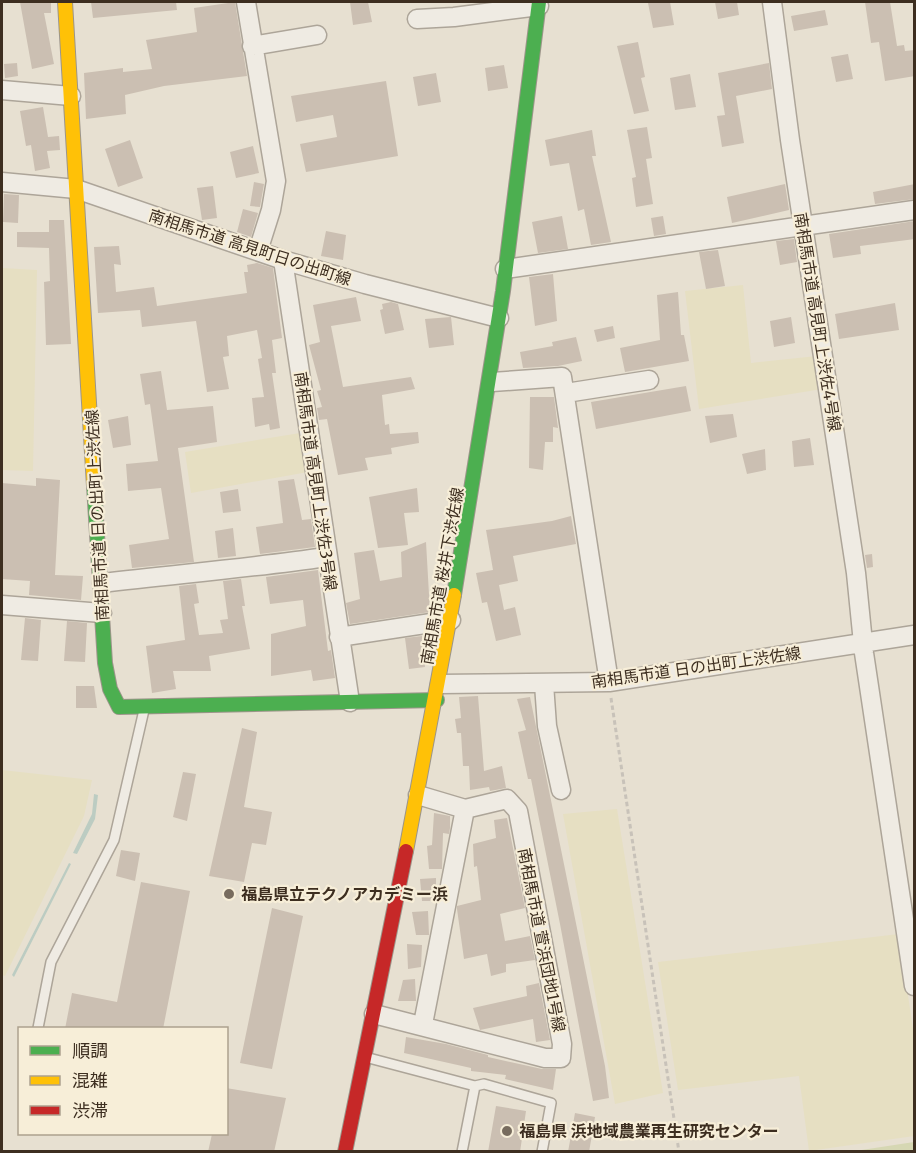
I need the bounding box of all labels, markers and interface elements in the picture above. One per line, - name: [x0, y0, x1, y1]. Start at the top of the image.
- street label: 南相馬市道 高見町日の出町線: [146, 205, 354, 289]
- street label: 南相馬市道 高見町上渋佐4号線: [791, 211, 845, 433]
- street label: 南相馬市道 高見町上渋佐3号線: [291, 370, 341, 592]
- street label: 南相馬市道 日の出町上渋佐線: [81, 409, 113, 621]
- street label: 南相馬市道 桜井下渋佐線: [417, 486, 467, 666]
- street label: 南相馬市道 日の出町上渋佐線: [590, 642, 802, 692]
- street label: 南相馬市道 萱浜団地1号線: [514, 846, 570, 1034]
- place label: 福島県立テクノアカデミー浜: [241, 884, 448, 904]
- marker: 福島県立テクノアカデミー浜: [222, 887, 236, 901]
- legend: [18, 1027, 228, 1135]
- text: 順調: [72, 1039, 108, 1062]
- text: 混雑: [72, 1069, 108, 1092]
- text: 渋滞: [72, 1099, 108, 1122]
- place label: 福島県 浜地域農業再生研究センター: [519, 1121, 779, 1141]
- marker: 福島県 浜地域農業再生研究センター: [500, 1124, 514, 1138]

